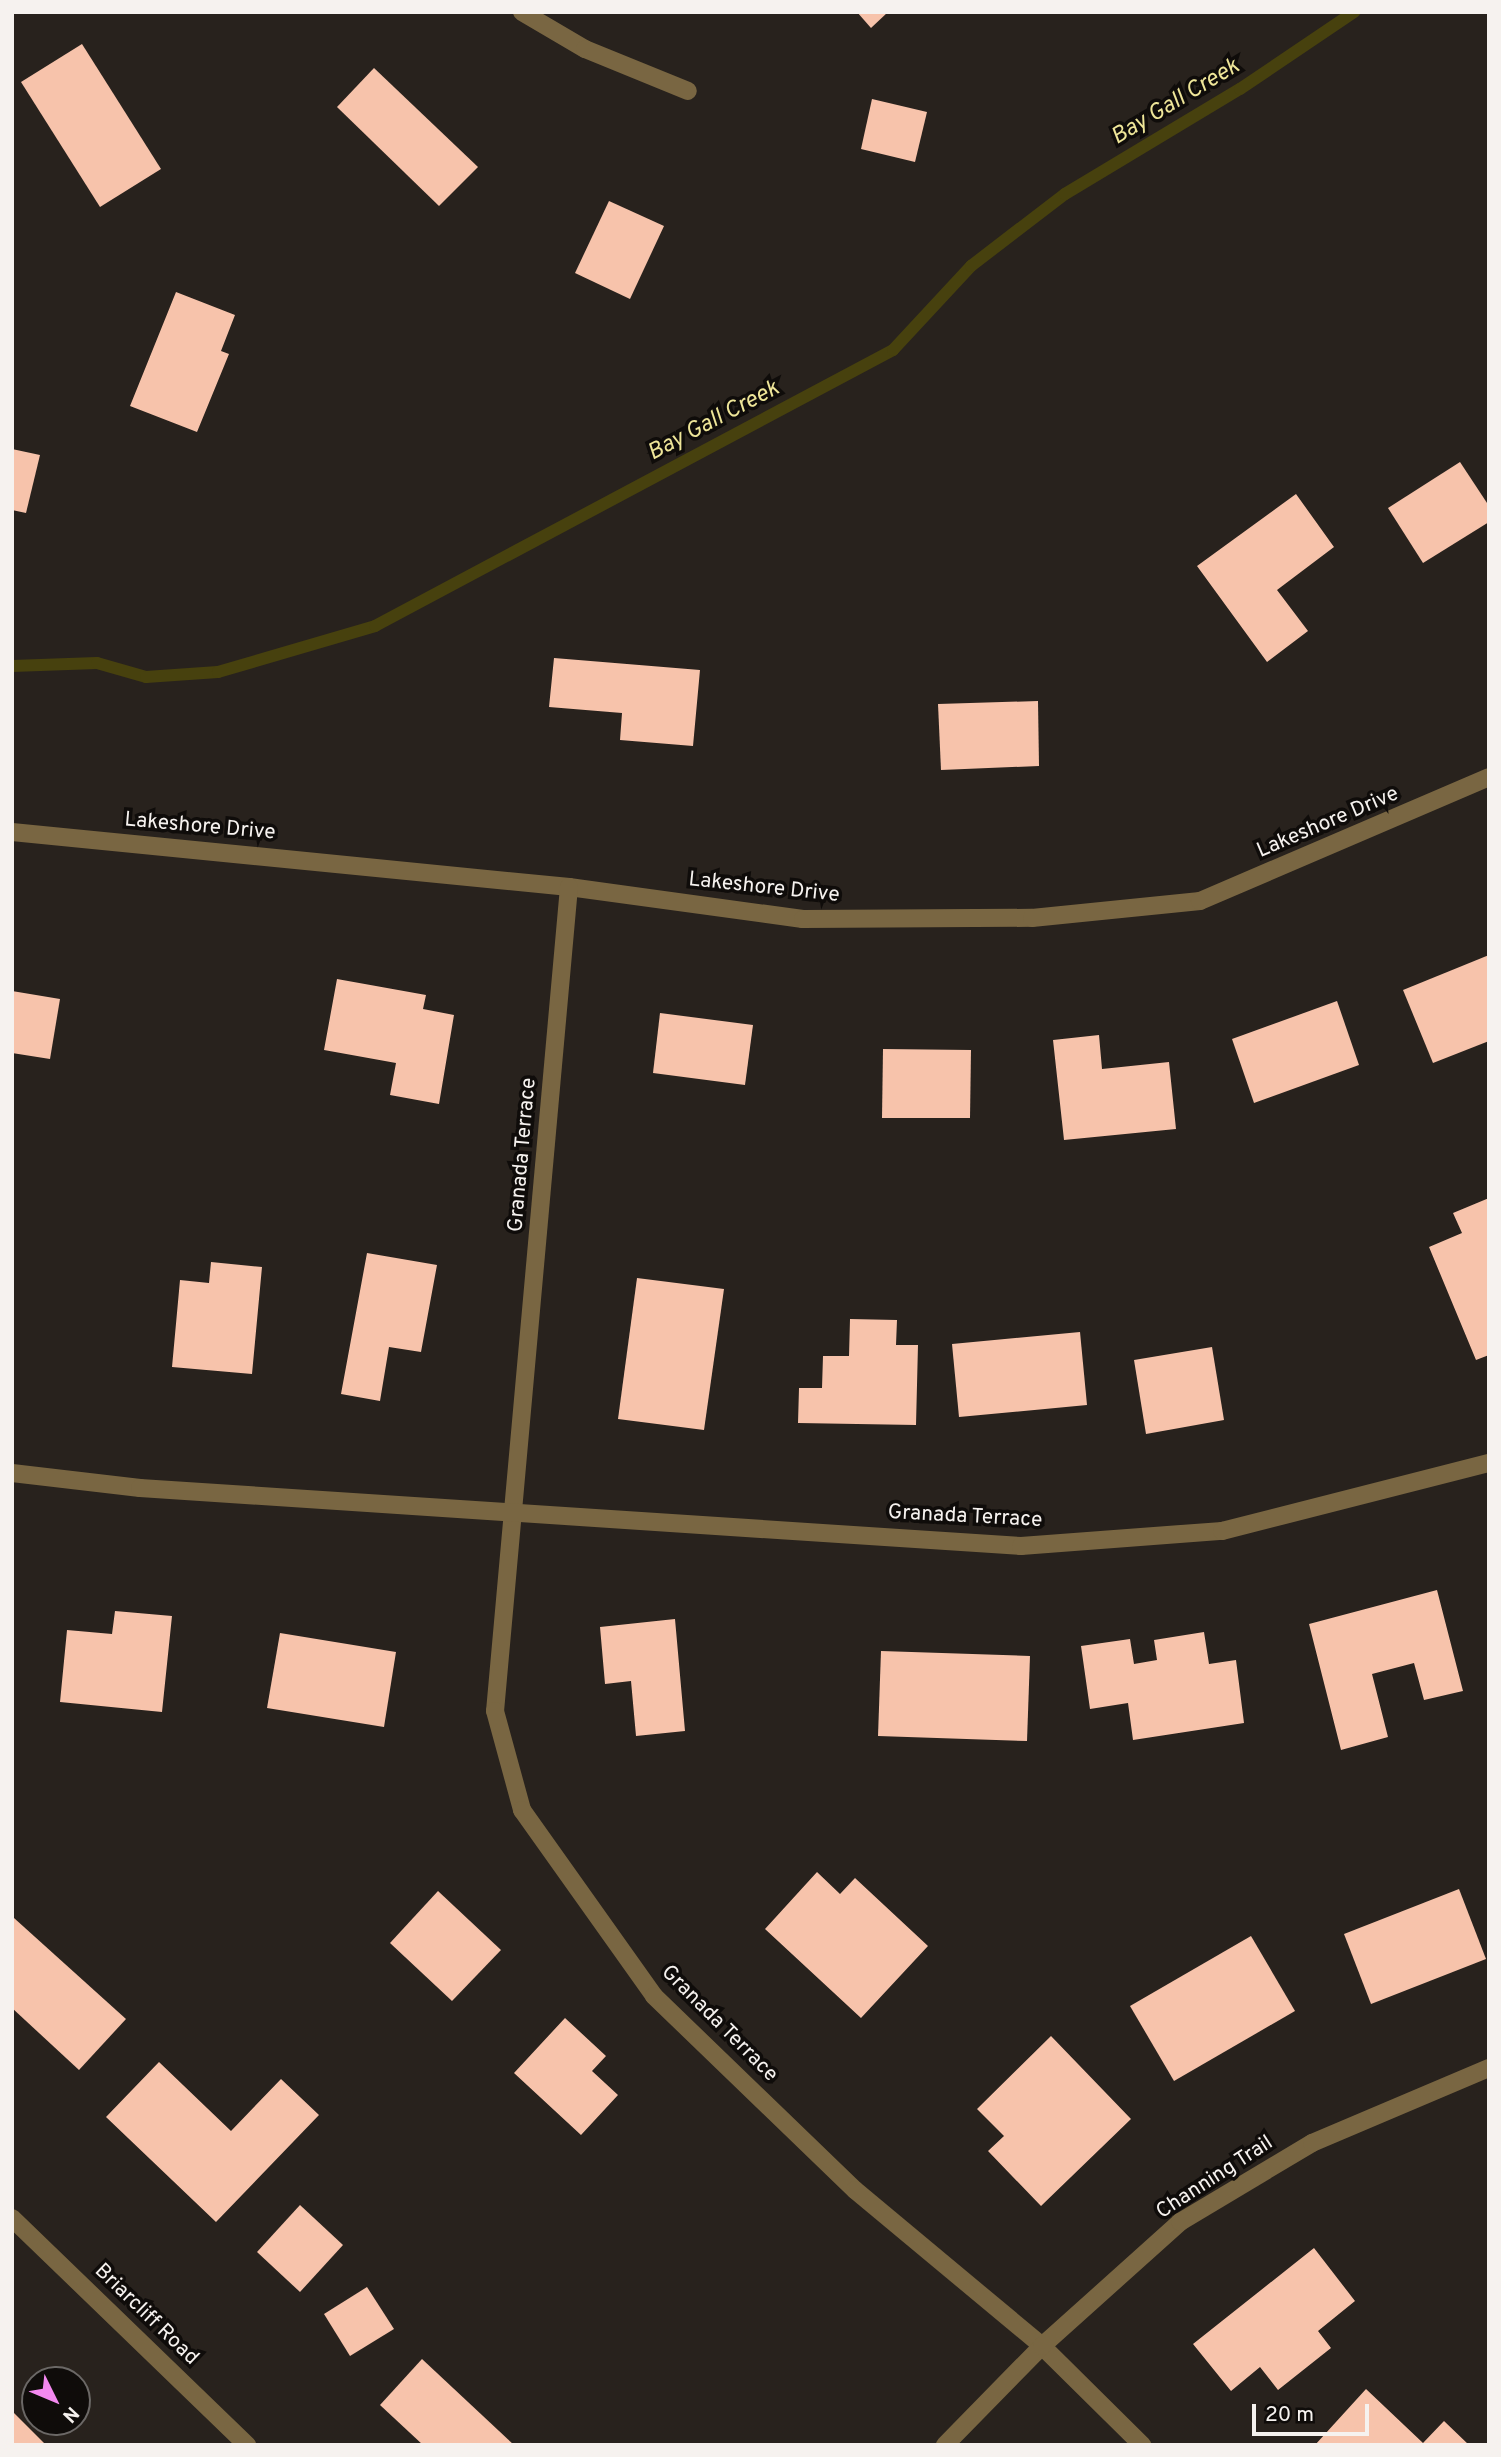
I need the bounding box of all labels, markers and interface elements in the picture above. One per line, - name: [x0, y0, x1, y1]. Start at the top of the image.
- water label: Bay Gall Creek: [1107, 54, 1245, 152]
- water label: Bay Gall Creek: [644, 376, 784, 468]
- street label: Lakeshore Drive: [1253, 782, 1403, 864]
- street label: Lakeshore Drive: [123, 808, 277, 846]
- street label: Lakeshore Drive: [687, 868, 841, 908]
- street label: Granada Terrace: [504, 1076, 542, 1234]
- street label: Granada Terrace: [887, 1500, 1043, 1534]
- street label: Granada Terrace: [655, 1960, 783, 2088]
- street label: Channing Trail: [1152, 2131, 1278, 2225]
- street label: Briarcliff Road: [89, 2259, 203, 2371]
- north arrow: [21, 2366, 91, 2436]
- scale bar: [1256, 2390, 1373, 2434]
- text: N: [56, 2401, 83, 2427]
- text: 20 m: [1265, 2402, 1314, 2429]

